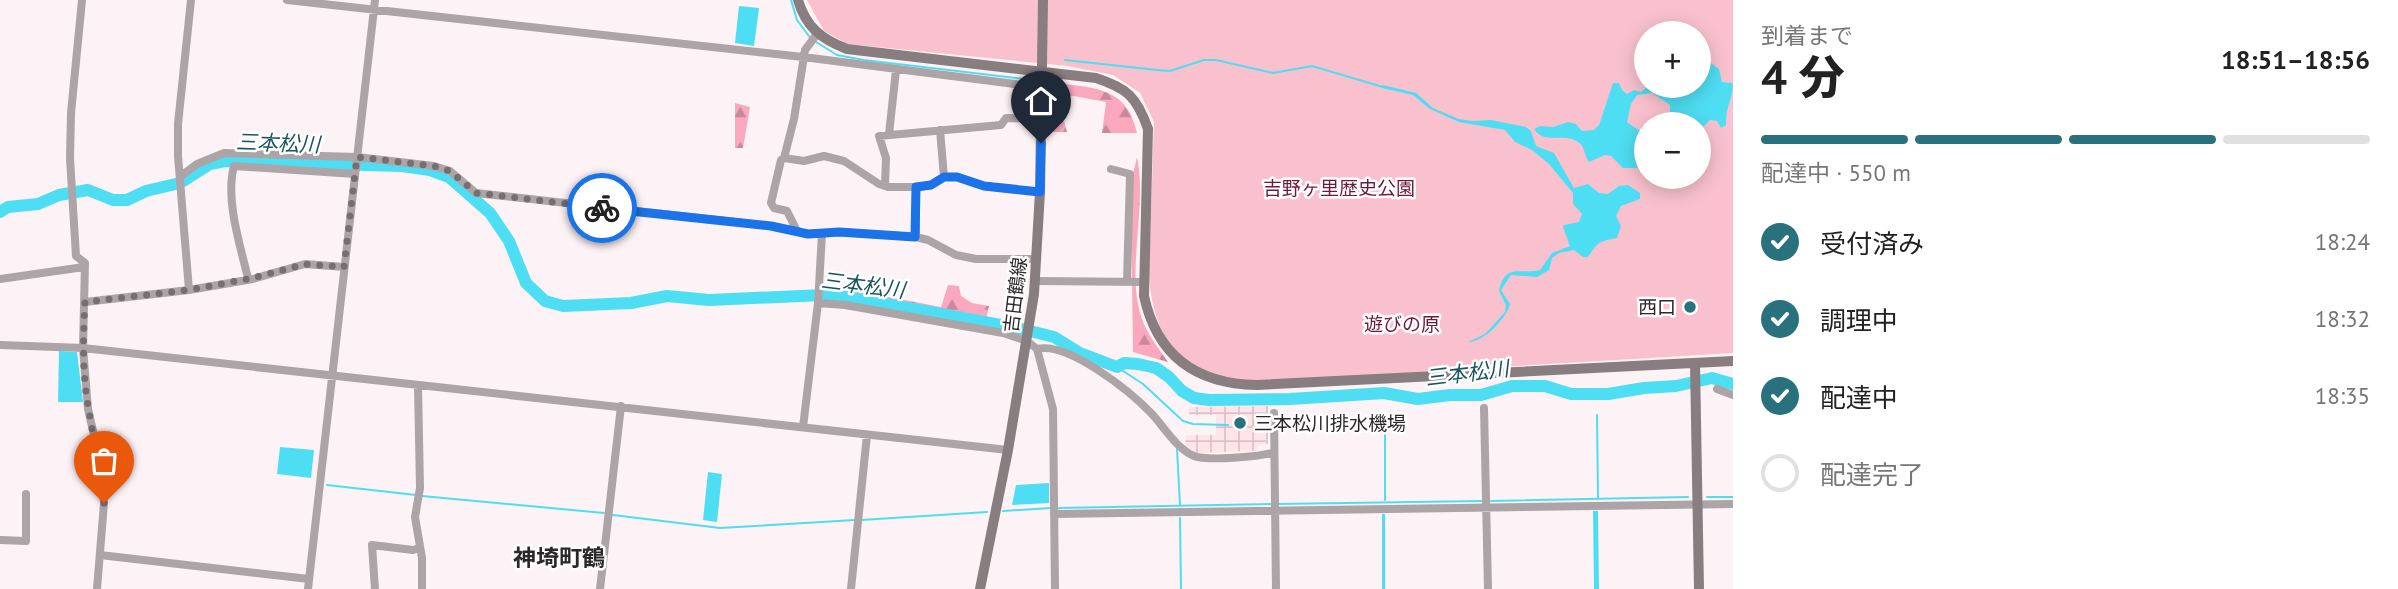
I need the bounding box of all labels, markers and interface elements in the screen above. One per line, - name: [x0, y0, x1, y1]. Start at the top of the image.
- map controls: [1634, 21, 1711, 189]
- button: +: [1634, 21, 1711, 98]
- text: 到着まで: [1761, 21, 1853, 50]
- text: 18:51–18:56: [2221, 43, 2370, 76]
- text: 4 分: [1761, 47, 1845, 107]
- pin: [1011, 71, 1071, 143]
- icon: home: [1022, 82, 1060, 120]
- button: −: [1634, 112, 1711, 189]
- water label: 三本松川: [236, 128, 322, 158]
- text: 配達中 · 550 m: [1761, 158, 1911, 187]
- courier: [567, 173, 637, 243]
- park label: 吉野ヶ里歴史公園: [1263, 176, 1415, 200]
- icon: bike: [583, 189, 621, 227]
- icon: check: [1761, 223, 1799, 261]
- text: 受付済み: [1820, 227, 1924, 260]
- text: 18:24: [2315, 227, 2370, 256]
- street label: 吉田鶴線: [998, 256, 1032, 334]
- water label: 三本松川: [820, 266, 908, 304]
- place label: 西口: [1638, 295, 1676, 319]
- marker: 西口: [1682, 299, 1698, 315]
- icon: check: [1761, 300, 1799, 338]
- text: 調理中: [1820, 304, 1898, 337]
- text: 18:32: [2315, 304, 2370, 333]
- park label: 遊びの原: [1364, 312, 1440, 336]
- water label: 三本松川: [1424, 354, 1512, 392]
- icon: check: [1761, 377, 1799, 415]
- text: 配達中: [1820, 381, 1898, 414]
- text: 18:35: [2315, 381, 2370, 410]
- place label: 三本松川排水機場: [1254, 411, 1406, 435]
- marker: 三本松川排水機場: [1232, 415, 1248, 431]
- pin: [74, 431, 134, 503]
- icon: bag: [85, 442, 123, 480]
- text: 配達完了: [1820, 458, 1924, 491]
- district label: 神埼町鶴: [513, 543, 605, 572]

